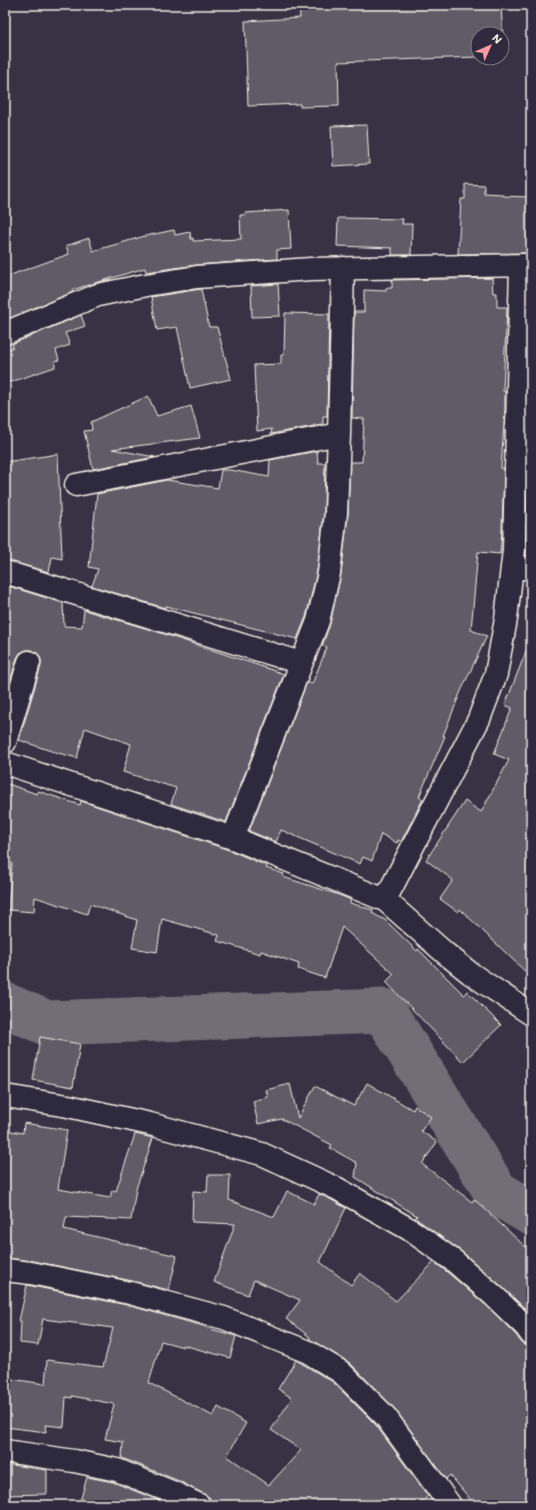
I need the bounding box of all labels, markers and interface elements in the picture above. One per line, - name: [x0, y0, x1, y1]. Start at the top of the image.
- north arrow: [470, 26, 510, 66]
- text: N: [489, 30, 506, 47]

